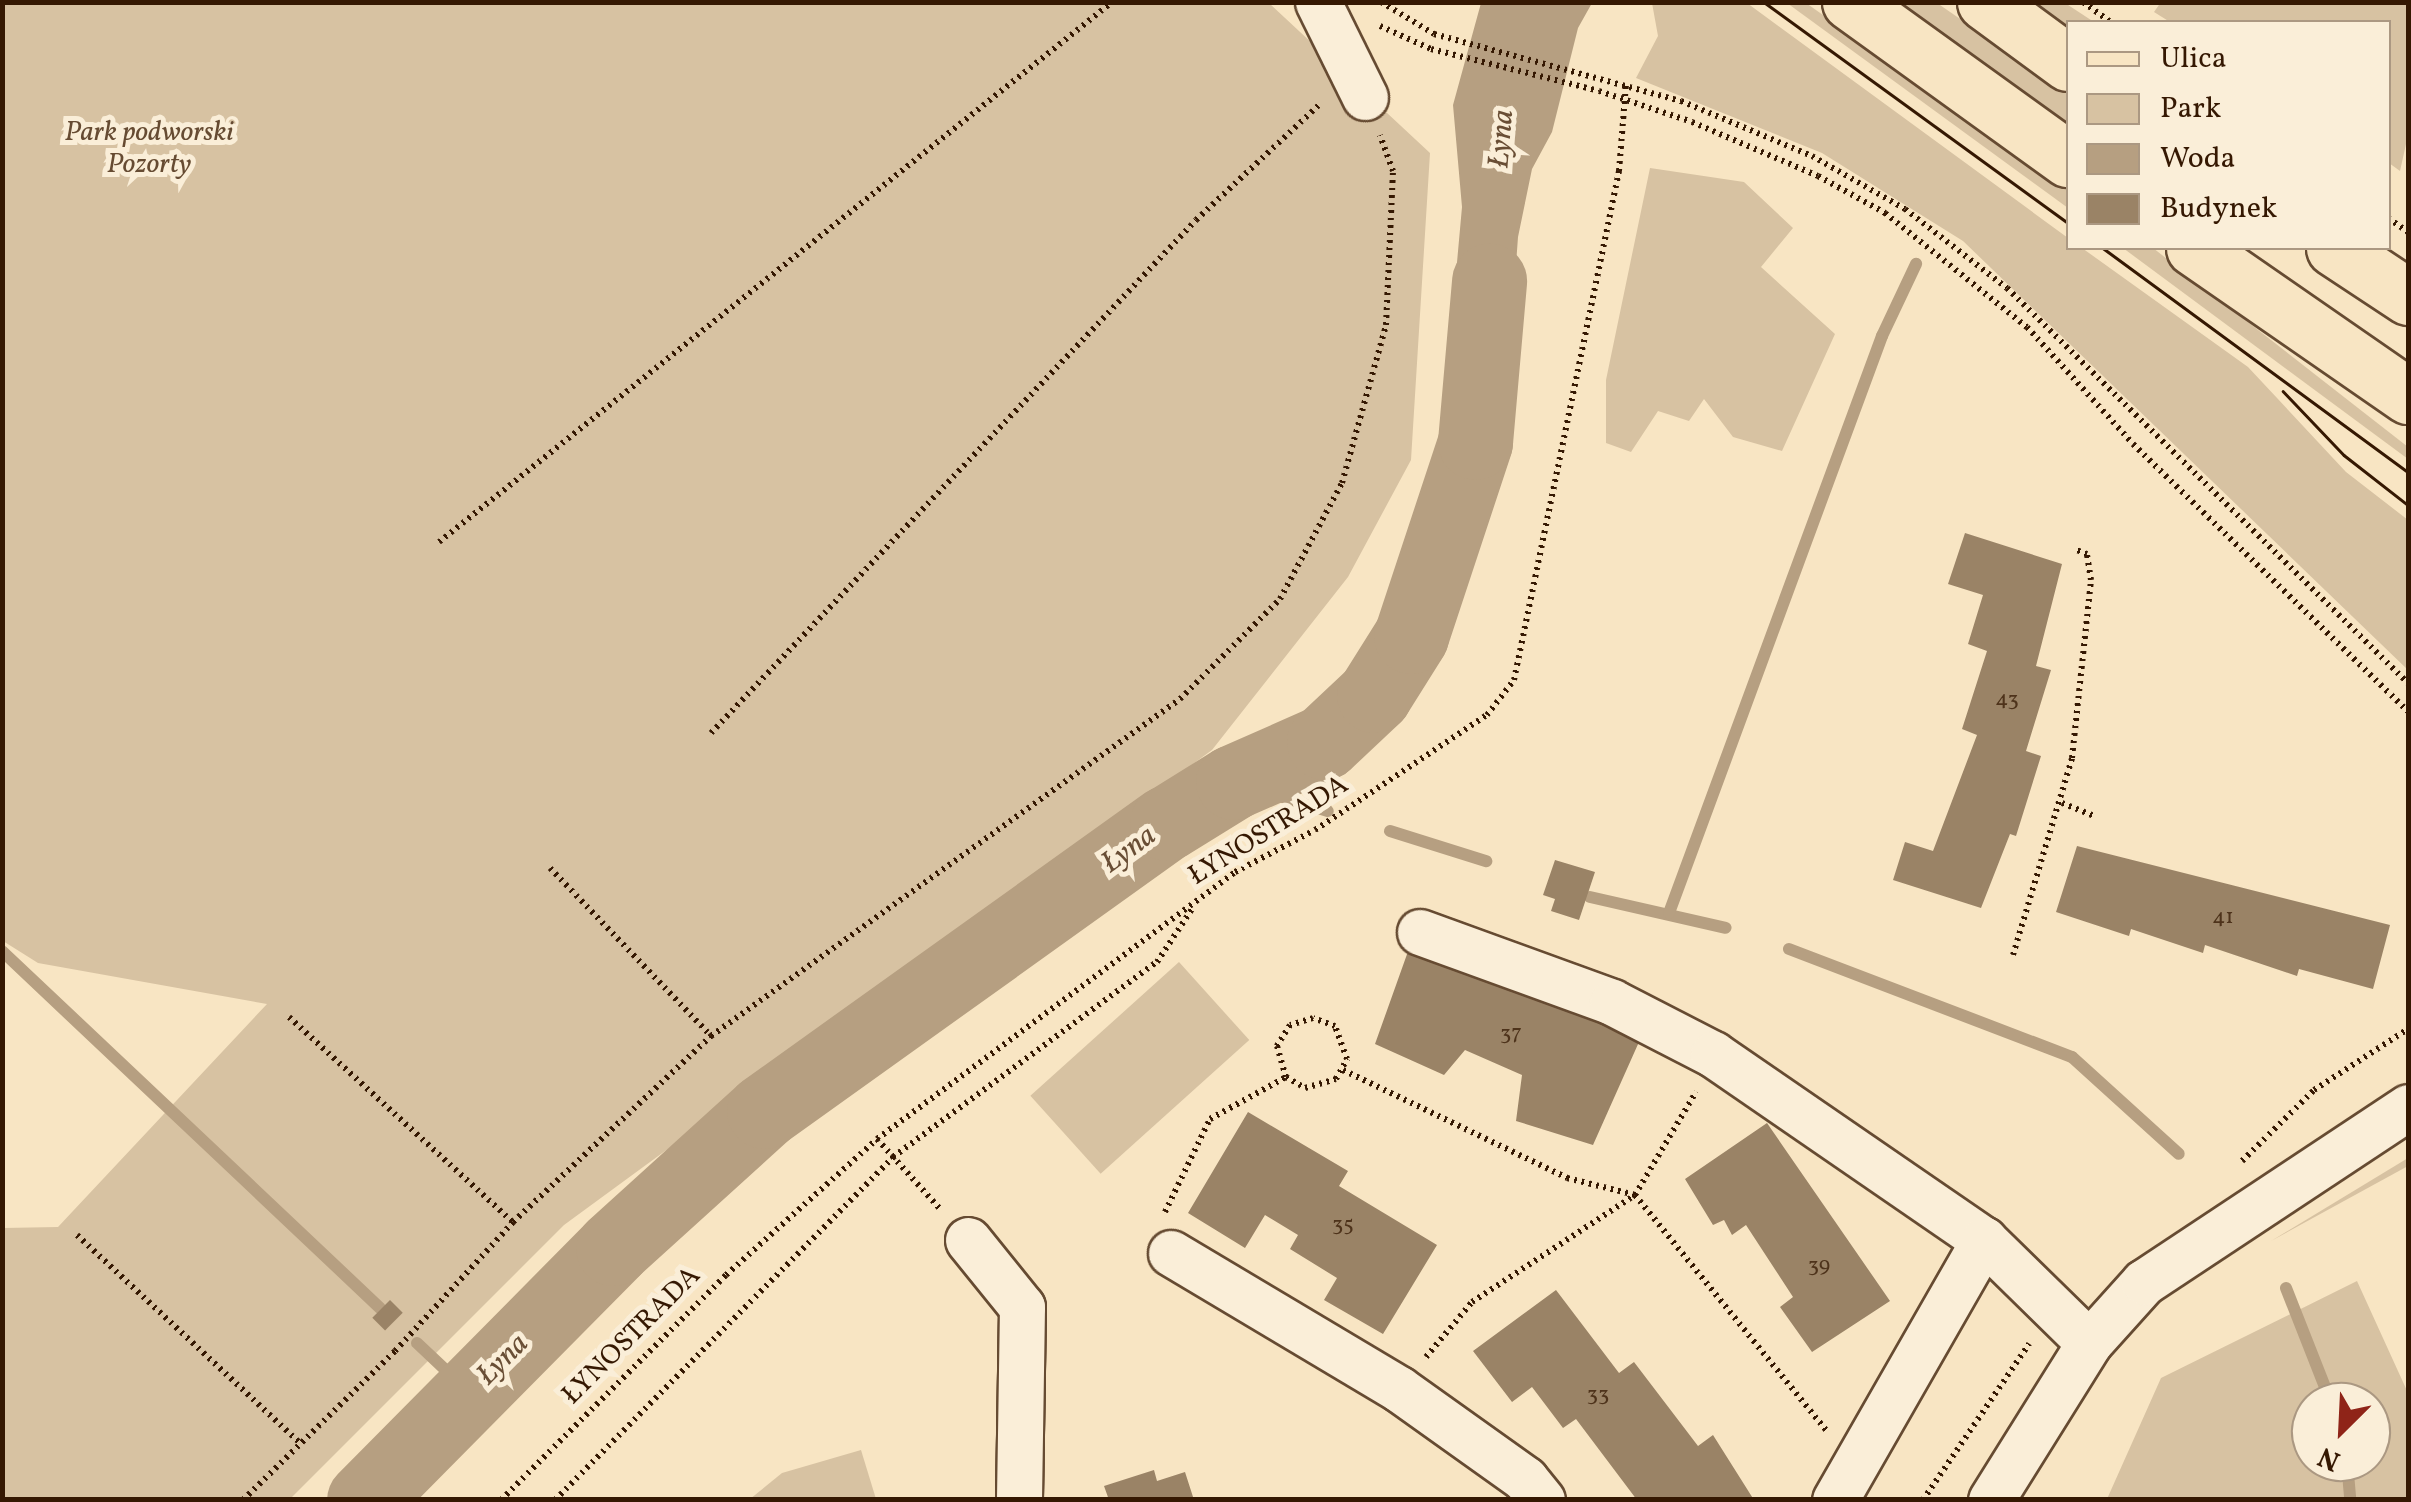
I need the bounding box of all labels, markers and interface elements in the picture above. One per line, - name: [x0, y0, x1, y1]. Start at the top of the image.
- legend: [2066, 20, 2391, 250]
- text: Ulica: [2160, 38, 2227, 80]
- text: Park: [2160, 88, 2221, 130]
- water label: Łyna: [1482, 108, 1522, 170]
- park label: Park podworski Pozorty: [65, 116, 233, 182]
- text: Woda: [2160, 138, 2236, 180]
- text: Budynek: [2160, 188, 2277, 230]
- house number: 43: [1995, 687, 2019, 713]
- street label: ŁYNOSTRADA: [1183, 769, 1355, 893]
- water label: Łyna: [1095, 818, 1163, 882]
- house number: 41: [2212, 905, 2234, 931]
- house number: 37: [1500, 1021, 1522, 1047]
- house number: 35: [1332, 1212, 1354, 1238]
- house number: 39: [1808, 1253, 1830, 1279]
- street label: ŁYNOSTRADA: [556, 1260, 708, 1412]
- water label: Łyna: [469, 1326, 537, 1394]
- house number: 33: [1587, 1382, 1609, 1408]
- north arrow: [2291, 1382, 2391, 1482]
- text: N: [2312, 1436, 2347, 1480]

